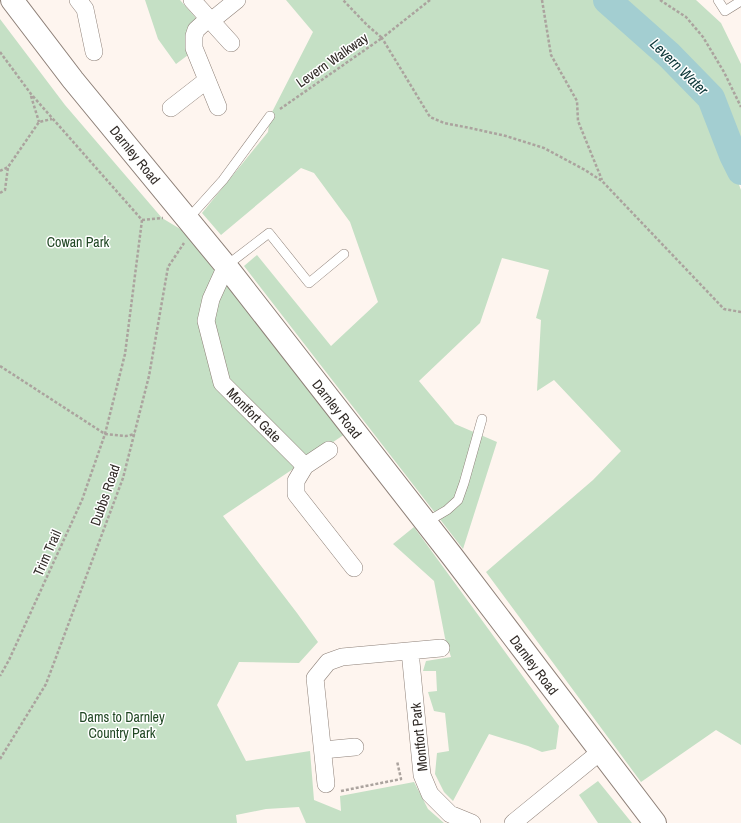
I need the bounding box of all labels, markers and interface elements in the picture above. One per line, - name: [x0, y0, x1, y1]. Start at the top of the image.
- street label: Levern Walkway: [293, 28, 372, 91]
- water label: Levern Water: [646, 34, 714, 100]
- street label: Darnley Road: [106, 122, 164, 188]
- park label: Cowan Park: [47, 233, 110, 251]
- street label: Darnley Road: [308, 376, 366, 442]
- street label: Montfort Gate: [223, 384, 285, 446]
- street label: Dubbs Road: [86, 462, 124, 528]
- street label: Trim Trail: [29, 527, 65, 579]
- street label: Darnley Road: [506, 632, 562, 698]
- street label: Montfort Park: [406, 702, 432, 772]
- park label: Dams to Darnley Country Park: [79, 708, 165, 742]

